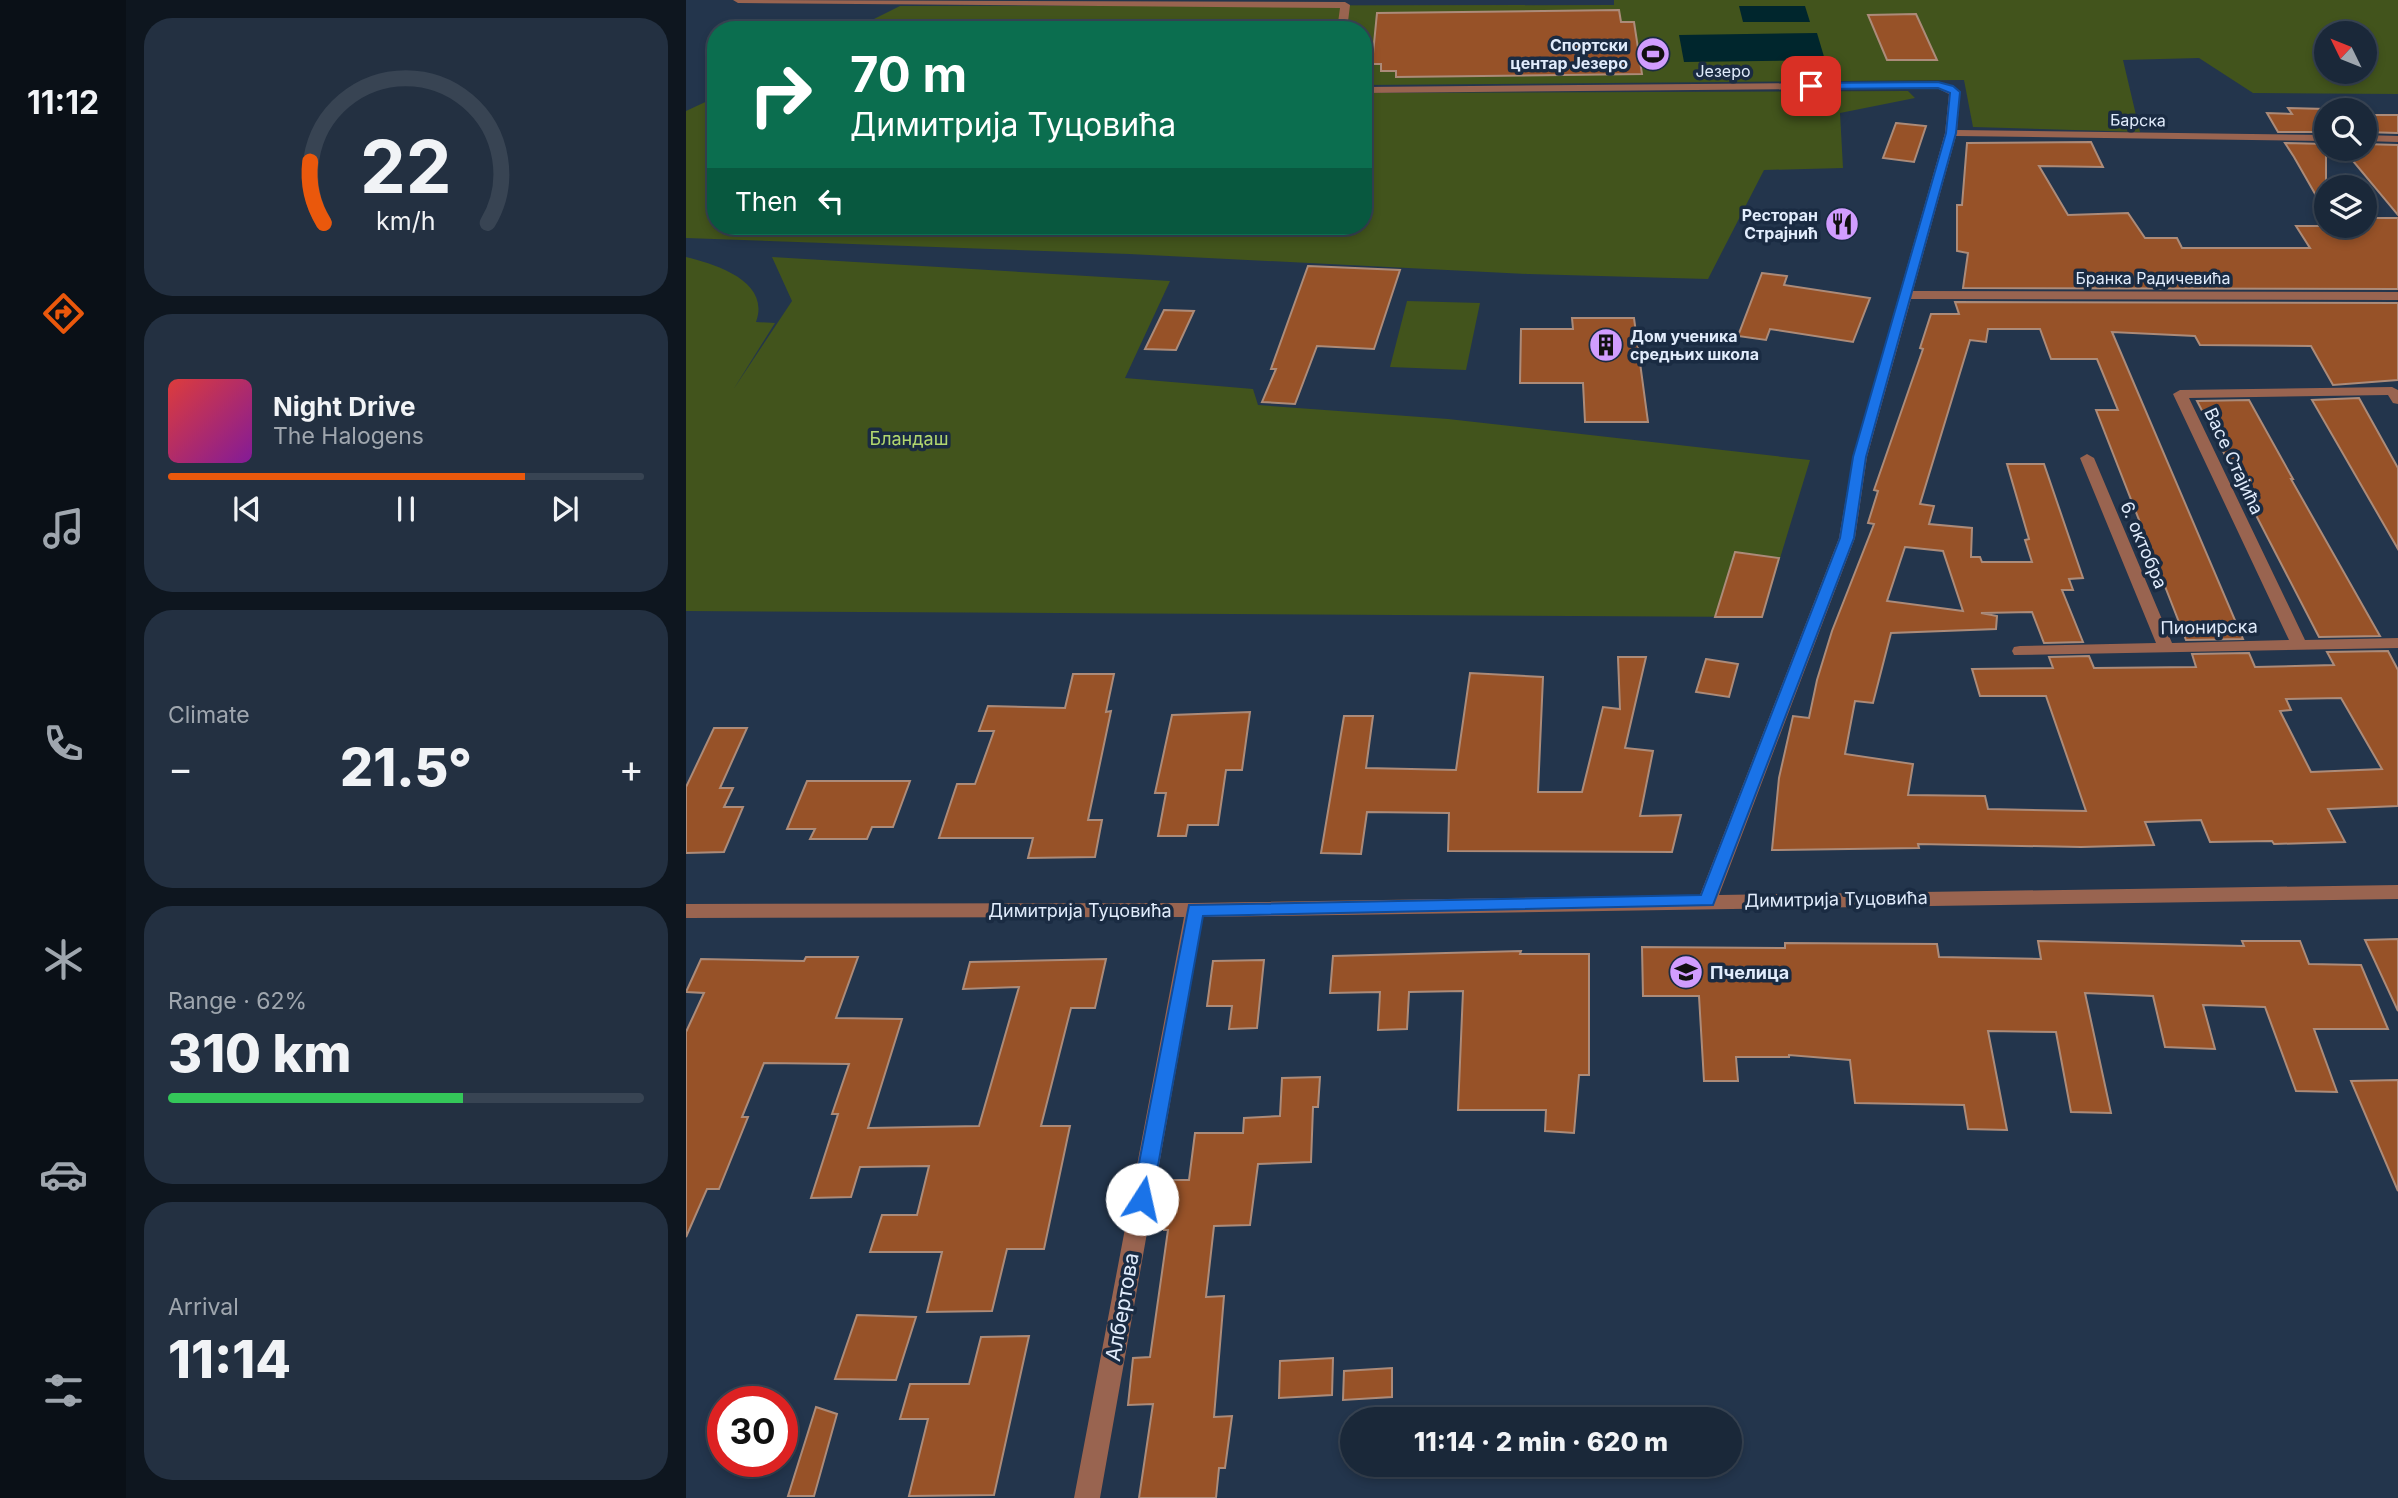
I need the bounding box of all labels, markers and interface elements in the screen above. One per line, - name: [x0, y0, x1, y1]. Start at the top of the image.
- north arrow: [2314, 21, 2376, 84]
- map controls: [2314, 21, 2377, 238]
- place label: Спортски центар Језеро: [1510, 35, 1628, 73]
- sports icon: Спортски центар Језеро: [1634, 35, 1672, 73]
- text: 70 m: [850, 45, 967, 104]
- icon: right: [735, 49, 826, 140]
- pin: [1781, 56, 1841, 116]
- street label: Језеро: [1695, 61, 1751, 81]
- icon: arrive: [1792, 67, 1830, 105]
- text: 11:12: [27, 83, 99, 122]
- button: search: [2314, 98, 2377, 161]
- text: Димитрија Туцовића: [850, 105, 1176, 144]
- street label: Барска: [2110, 110, 2166, 130]
- text: 22: [360, 122, 452, 211]
- button: layers: [2314, 175, 2377, 238]
- icon: left: [812, 182, 850, 220]
- text: Then: [735, 186, 798, 217]
- place label: Ресторан Страјнић: [1742, 205, 1818, 243]
- restaurant icon: Ресторан Страјнић: [1823, 205, 1861, 243]
- text: km/h: [376, 206, 436, 236]
- street label: Бранка Радичевића: [2075, 268, 2231, 288]
- icon: directions: [39, 289, 88, 338]
- building icon: Дом ученика средњих школа: [1587, 326, 1625, 364]
- place label: Дом ученика средњих школа: [1630, 326, 1759, 364]
- text: Night Drive: [273, 391, 415, 422]
- street label: Васе Стајића: [2200, 404, 2268, 518]
- text: The Halogens: [273, 422, 424, 450]
- park label: Бландаш: [870, 428, 948, 449]
- icon: previous: [228, 490, 266, 528]
- icon: pause: [387, 490, 425, 528]
- icon: next: [546, 490, 584, 528]
- street label: 6. октобра: [2116, 498, 2172, 592]
- icon: music: [39, 504, 88, 553]
- street label: Пионирска: [2160, 616, 2258, 638]
- text: Climate: [168, 701, 250, 729]
- icon: phone: [39, 719, 88, 768]
- text: 21.5°: [340, 736, 472, 799]
- text: −: [168, 745, 193, 791]
- text: +: [619, 745, 644, 791]
- street label: Димитрија Туцовића: [1744, 887, 1928, 911]
- street label: Димитрија Туцовића: [988, 900, 1172, 921]
- icon: climate: [39, 935, 88, 984]
- school or university icon: Пчелица: [1667, 953, 1705, 991]
- place label: Пчелица: [1710, 962, 1789, 983]
- text: Range · 62%: [168, 987, 307, 1015]
- text: 310 km: [168, 1022, 352, 1085]
- icon: car: [39, 1150, 88, 1199]
- position arrow: [1105, 1162, 1179, 1236]
- street label: Албертова: [1100, 1251, 1144, 1363]
- text: Arrival: [168, 1293, 239, 1321]
- text: 11:14: [168, 1328, 291, 1391]
- icon: filters: [39, 1366, 88, 1415]
- speed limit sign: 30: [707, 1386, 798, 1477]
- text: 11:14 · 2 min · 620 m: [1414, 1426, 1668, 1457]

